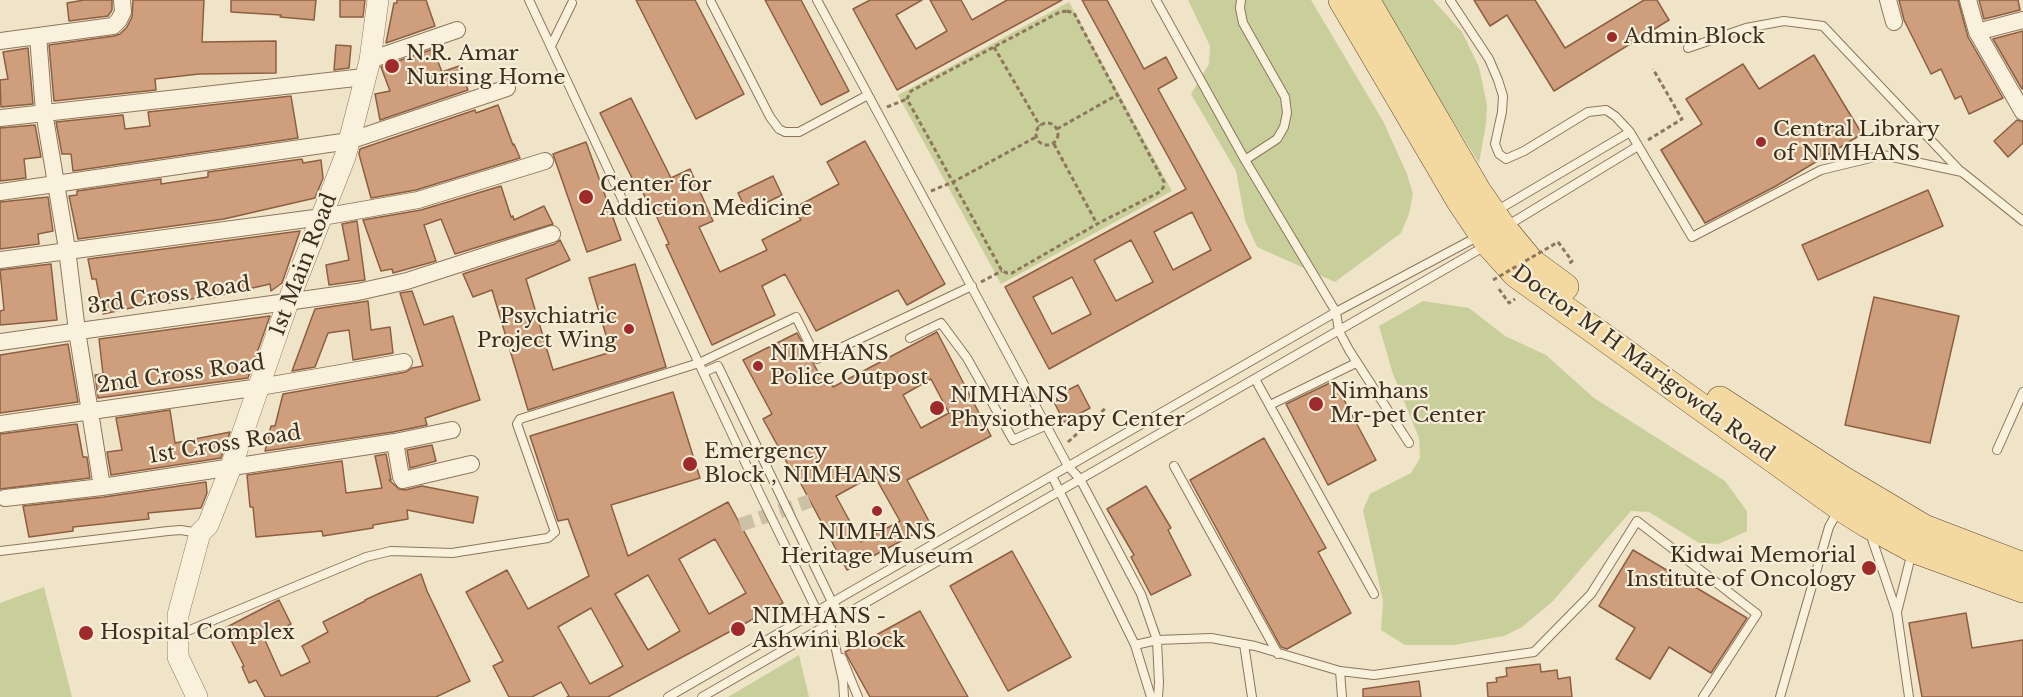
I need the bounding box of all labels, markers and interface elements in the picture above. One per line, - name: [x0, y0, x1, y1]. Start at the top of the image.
- place label: Admin Block: [1624, 24, 1765, 50]
- marker: Admin Block: [1605, 30, 1619, 44]
- place label: N.R. Amar Nursing Home: [406, 41, 565, 91]
- marker: N.R. Amar Nursing Home: [383, 57, 401, 75]
- place label: Central Library of NIMHANS: [1773, 117, 1940, 167]
- marker: Central Library of NIMHANS: [1754, 135, 1768, 149]
- place label: Center for Addiction Medicine: [600, 172, 813, 222]
- marker: Center for Addiction Medicine: [577, 188, 595, 206]
- street label: 1st Main Road: [265, 190, 343, 340]
- street label: Doctor M H Marigowda Road: [1507, 260, 1779, 468]
- street label: 3rd Cross Road: [86, 272, 252, 320]
- place label: Psychiatric Project Wing: [477, 304, 617, 354]
- marker: Psychiatric Project Wing: [622, 322, 636, 336]
- place label: NIMHANS Police Outpost: [770, 341, 928, 391]
- street label: 2nd Cross Road: [96, 351, 266, 399]
- marker: NIMHANS Police Outpost: [751, 359, 765, 373]
- place label: Nimhans Mr-pet Center: [1330, 379, 1486, 429]
- place label: NIMHANS Physiotherapy Center: [950, 383, 1185, 433]
- marker: Nimhans Mr-pet Center: [1307, 395, 1325, 413]
- marker: NIMHANS Physiotherapy Center: [928, 399, 946, 417]
- street label: 1st Cross Road: [147, 420, 303, 470]
- place label: Emergency Block , NIMHANS: [704, 439, 901, 489]
- marker: Emergency Block , NIMHANS: [681, 455, 699, 473]
- marker: NIMHANS Heritage Museum: [870, 504, 884, 518]
- place label: NIMHANS Heritage Museum: [781, 520, 973, 570]
- place label: Kidwai Memorial Institute of Oncology: [1626, 543, 1856, 593]
- marker: Kidwai Memorial Institute of Oncology: [1860, 559, 1878, 577]
- place label: NIMHANS - Ashwini Block: [752, 604, 905, 654]
- place label: Hospital Complex: [100, 620, 295, 646]
- marker: NIMHANS - Ashwini Block: [729, 620, 747, 638]
- marker: Hospital Complex: [77, 624, 95, 642]

